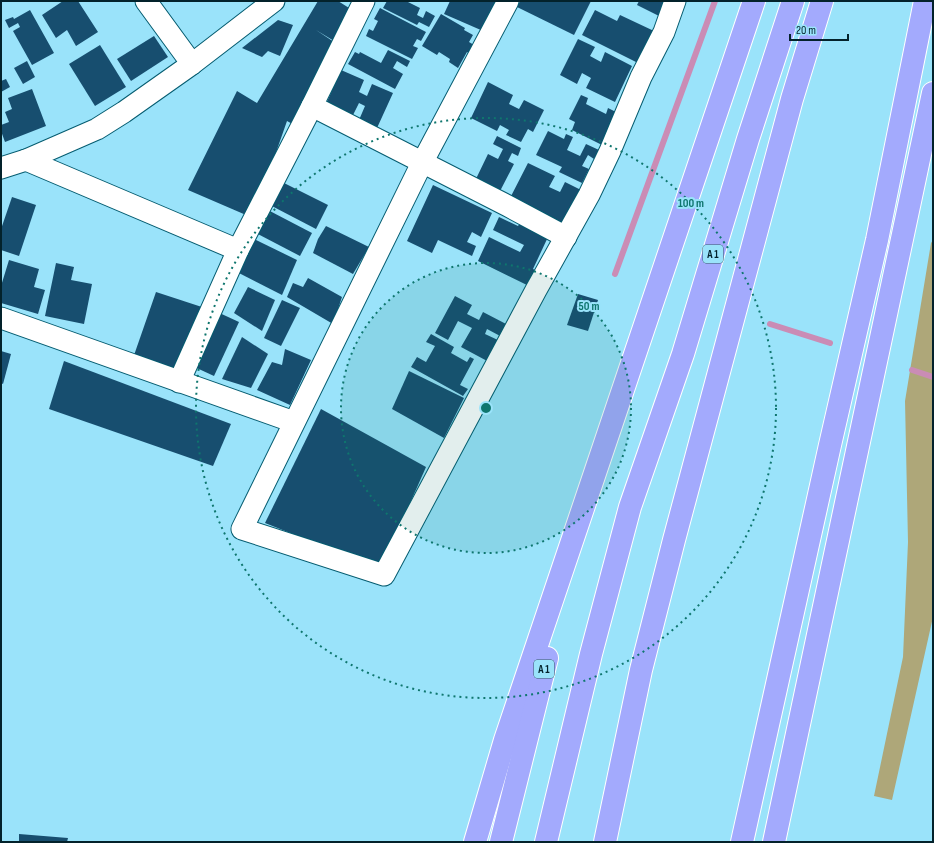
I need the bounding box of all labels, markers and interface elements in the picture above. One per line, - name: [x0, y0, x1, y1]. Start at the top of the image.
- scale bar: [790, 16, 848, 42]
- text: 20 m: [796, 23, 816, 38]
- text: 100 m: [678, 196, 704, 211]
- road number: A 1: [703, 245, 723, 263]
- text: 50 m: [579, 299, 599, 314]
- centre of rings: [479, 401, 493, 415]
- road number: A 1: [534, 660, 554, 678]

